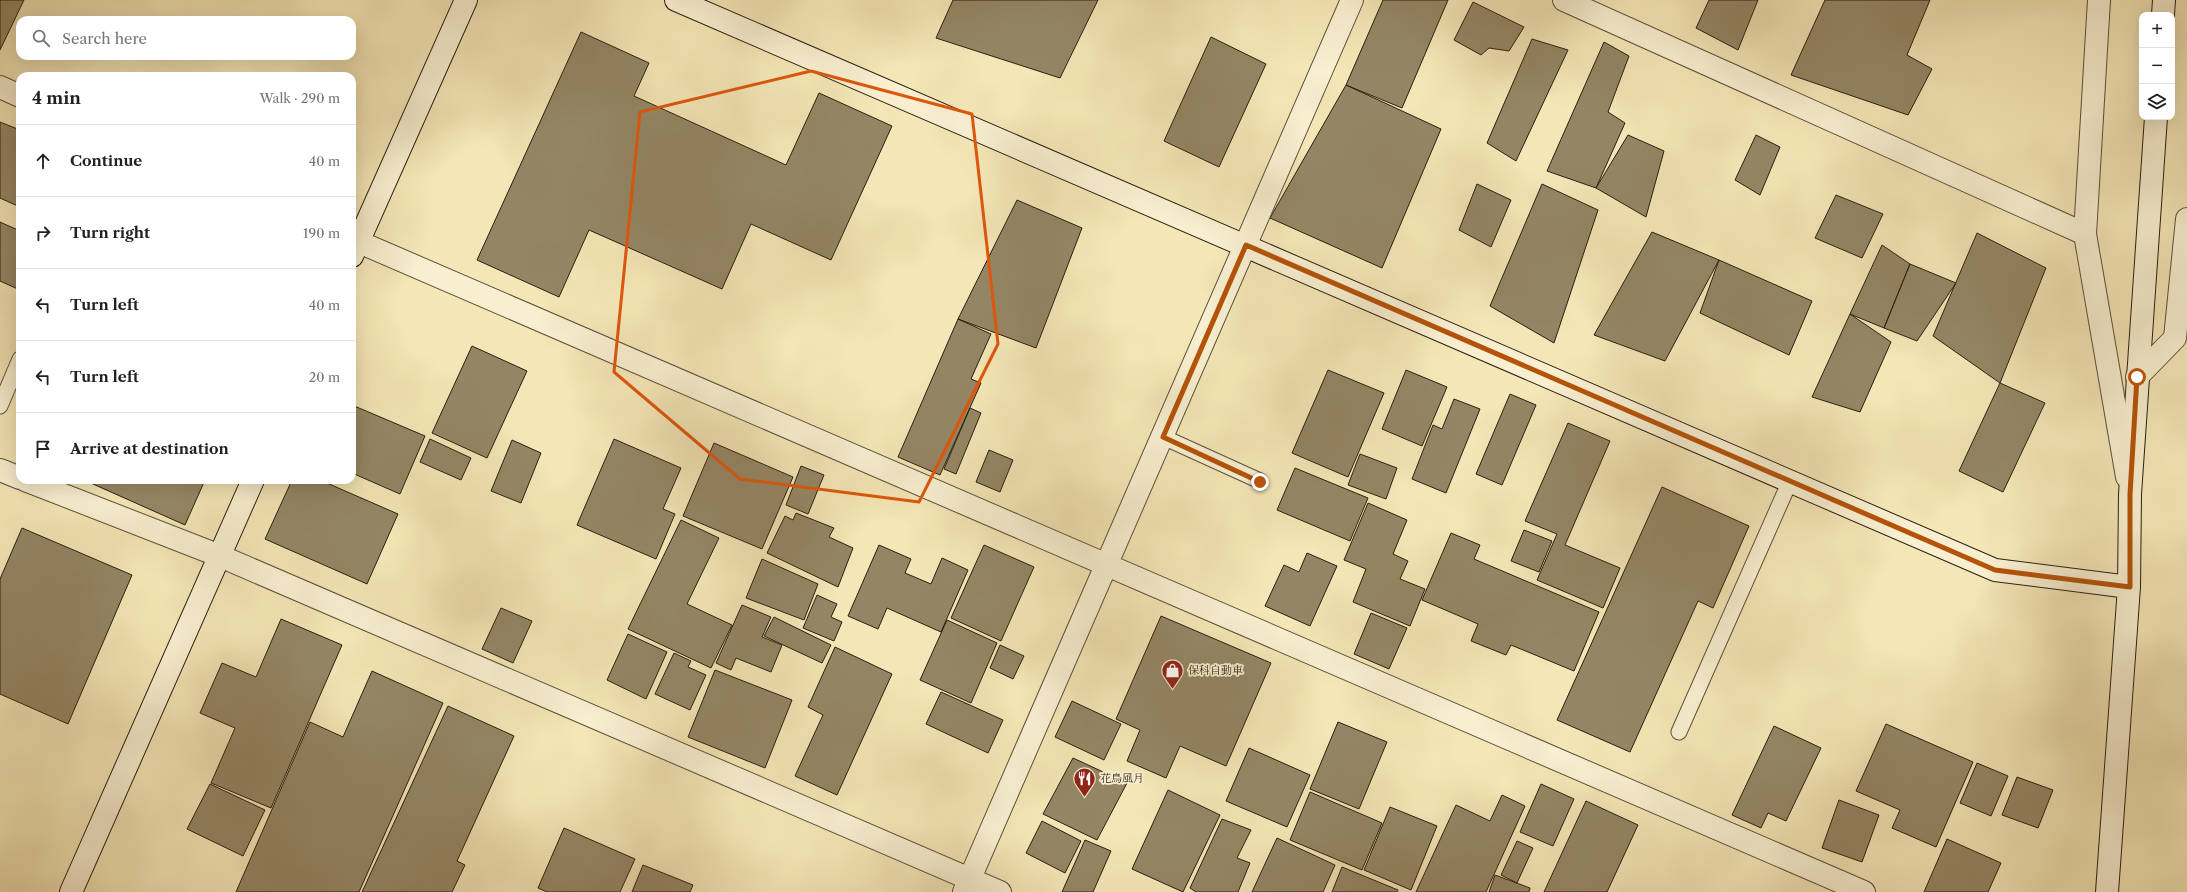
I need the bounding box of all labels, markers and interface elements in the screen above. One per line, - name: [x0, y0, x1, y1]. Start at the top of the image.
- map controls: [2139, 12, 2175, 120]
- button: +: [2139, 12, 2175, 48]
- search box: [16, 16, 356, 60]
- icon: search: [30, 27, 52, 49]
- text: Search here: [62, 29, 147, 48]
- button: −: [2139, 48, 2175, 84]
- button: layers: [2139, 84, 2175, 120]
- text: 4 min: [32, 88, 81, 108]
- text: Walk · 290 m: [259, 90, 340, 106]
- icon: ahead: [32, 150, 54, 172]
- text: Continue: [70, 151, 142, 170]
- text: 40 m: [309, 153, 340, 169]
- icon: right: [32, 222, 54, 244]
- text: Turn right: [70, 223, 150, 242]
- text: 190 m: [303, 225, 340, 241]
- icon: left: [32, 294, 54, 316]
- text: Turn left: [70, 295, 139, 314]
- text: 40 m: [309, 297, 340, 313]
- icon: left: [32, 366, 54, 388]
- text: Turn left: [70, 367, 139, 386]
- route start: [2128, 368, 2146, 386]
- text: 20 m: [309, 369, 340, 385]
- icon: arrive: [32, 438, 54, 460]
- text: Arrive at destination: [70, 439, 229, 458]
- route end: [1251, 473, 1269, 491]
- shop icon: 保科自動車: [1160, 657, 1186, 690]
- place label: 保科自動車: [1188, 663, 1243, 677]
- restaurant icon: 花鳥風月: [1072, 765, 1098, 798]
- place label: 花鳥風月: [1100, 771, 1144, 785]

